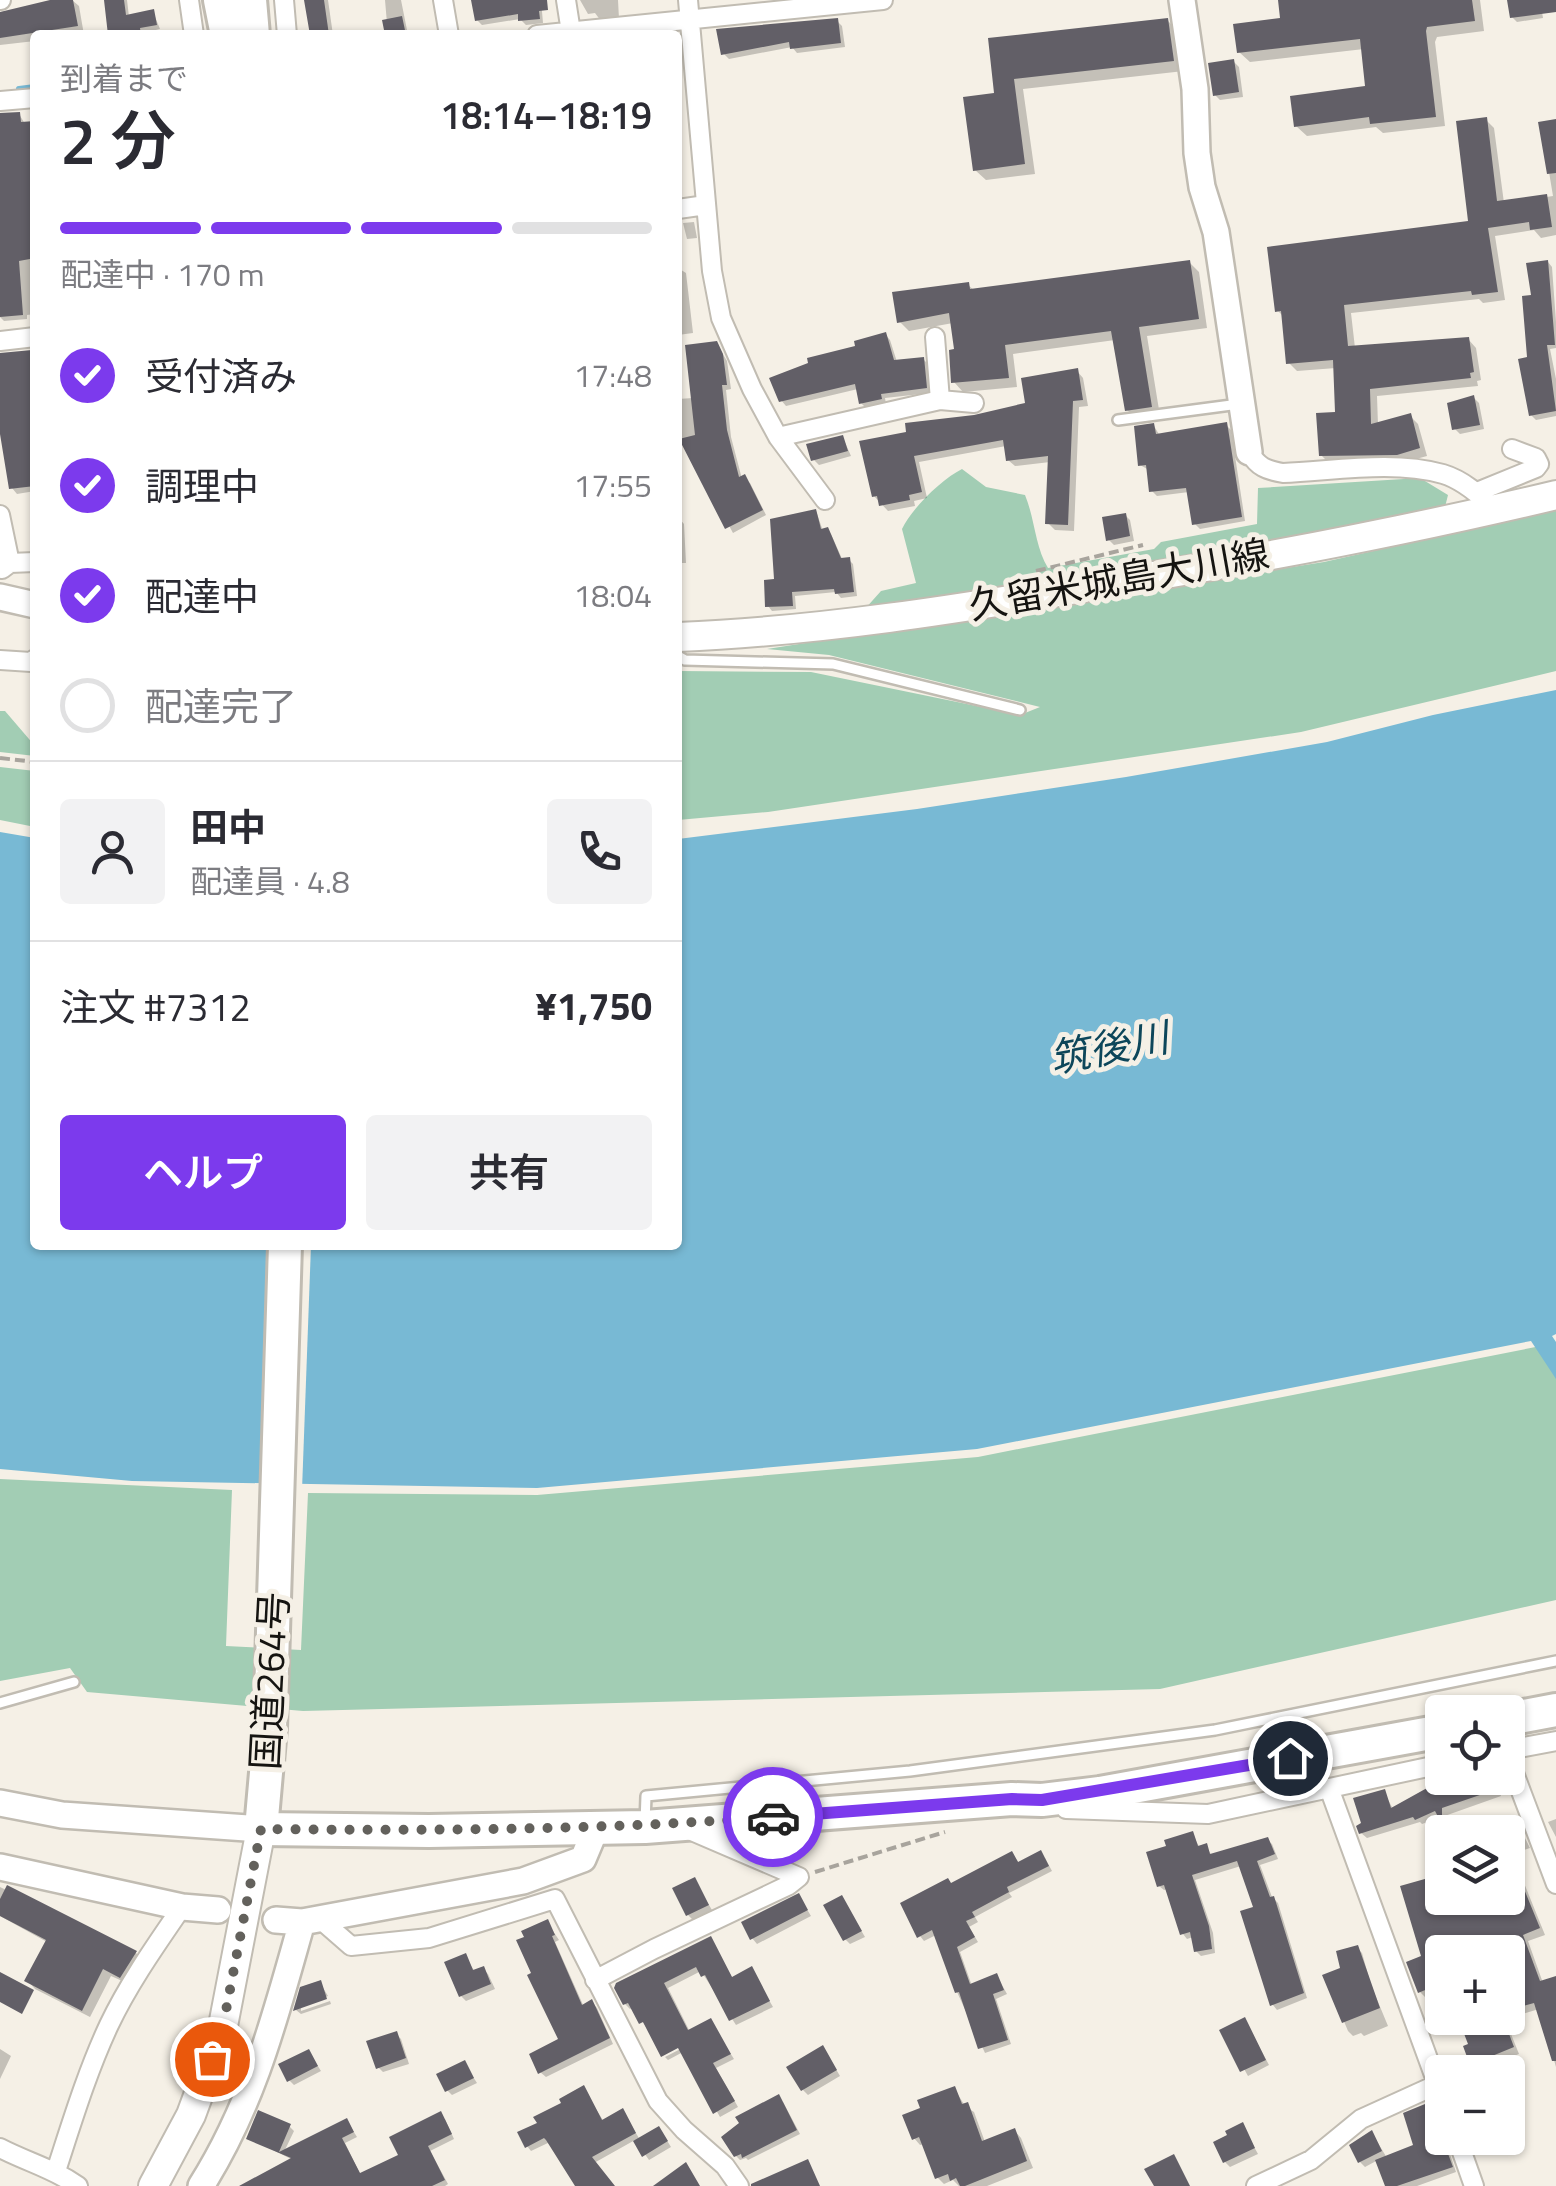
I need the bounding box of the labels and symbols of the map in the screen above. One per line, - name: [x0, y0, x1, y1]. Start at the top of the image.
- street label: 久留米城島大川線: [964, 524, 1274, 634]
- water label: 筑後川: [1044, 1005, 1178, 1089]
- street label: 国道264号: [235, 1591, 303, 1771]
- pin: [1248, 1716, 1333, 1801]
- courier: [723, 1767, 823, 1867]
- pin: [170, 2017, 255, 2102]

